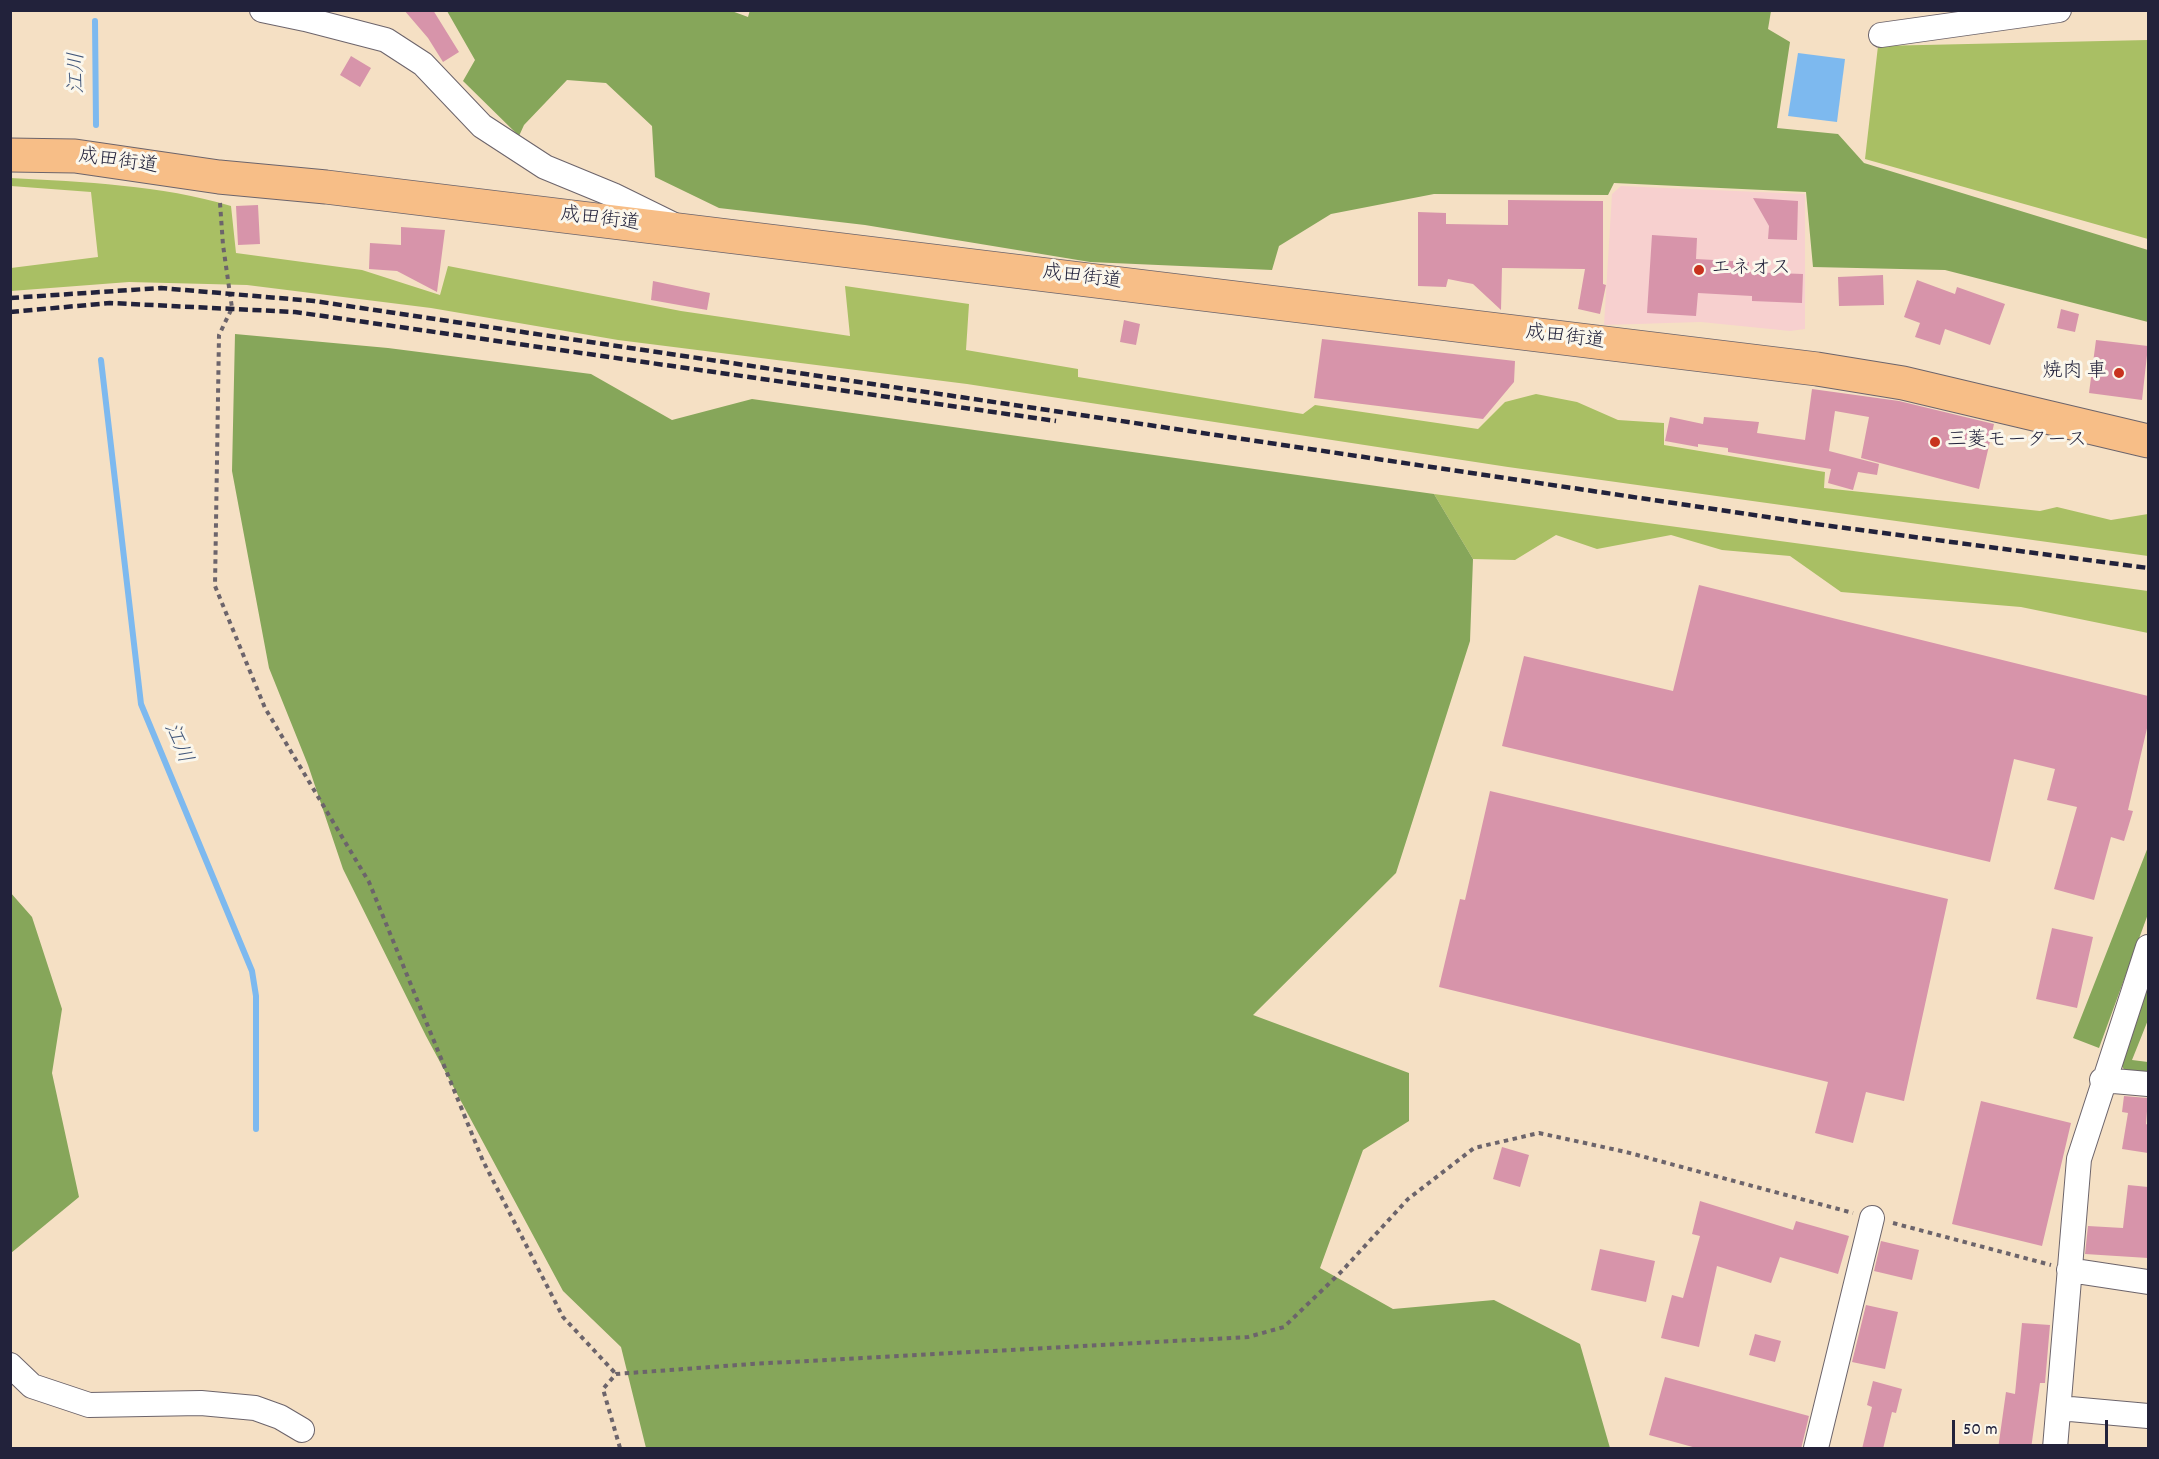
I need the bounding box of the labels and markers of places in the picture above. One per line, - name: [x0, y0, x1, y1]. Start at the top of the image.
- place label: エネオス: [1711, 258, 1791, 282]
- marker: エネオス: [1692, 263, 1706, 277]
- place label: 焼肉 車: [2042, 361, 2107, 385]
- marker: 焼肉 車: [2112, 366, 2126, 380]
- place label: 三菱モータース: [1947, 430, 2087, 454]
- marker: 三菱モータース: [1928, 435, 1942, 449]

